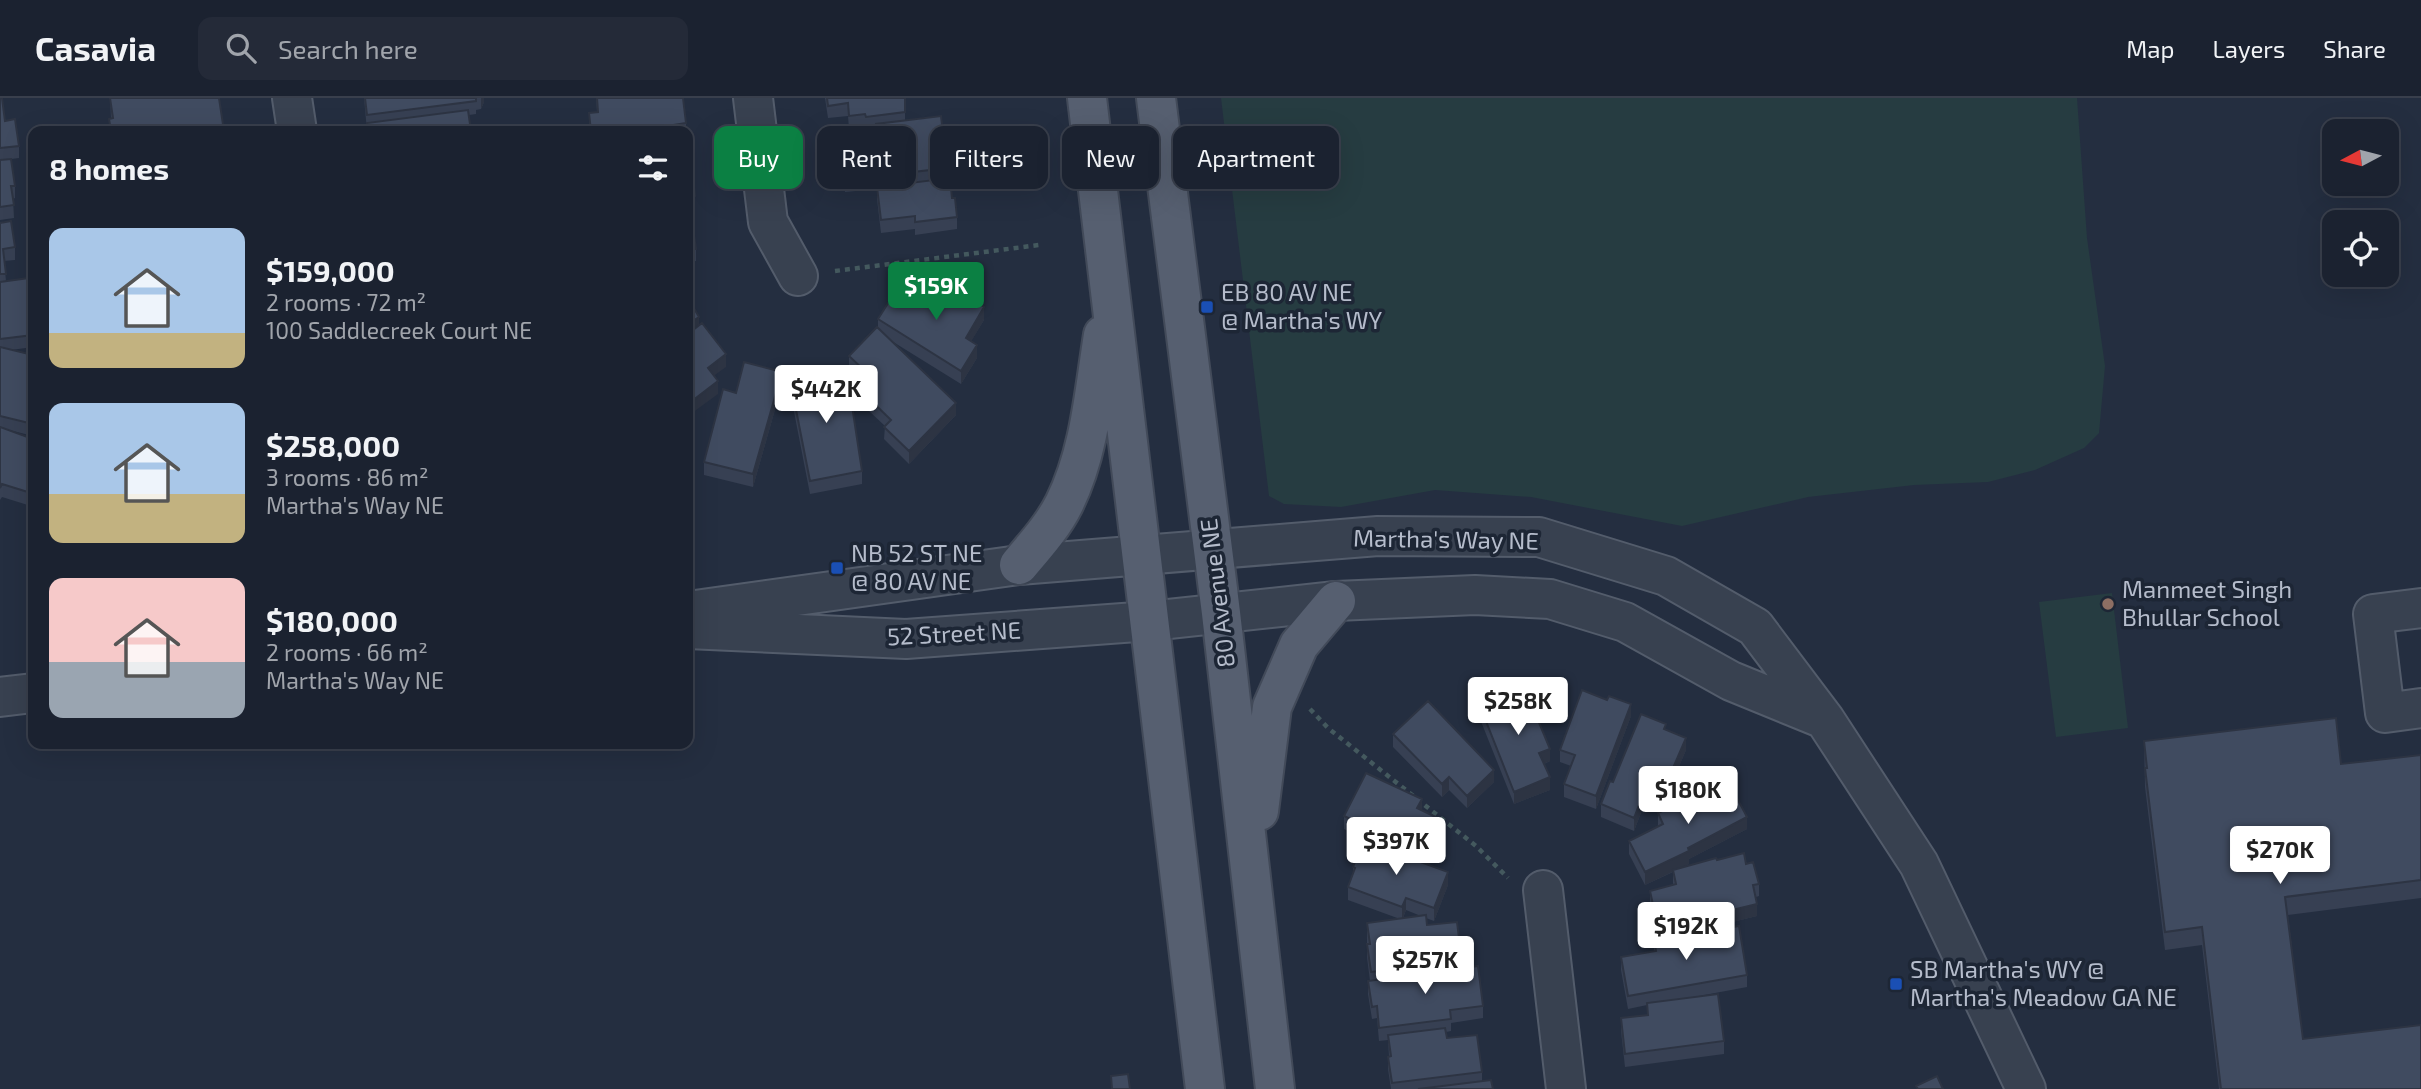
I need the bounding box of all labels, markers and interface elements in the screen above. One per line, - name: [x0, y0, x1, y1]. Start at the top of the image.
- search box: [198, 17, 688, 80]
- text: Casavia: [35, 28, 156, 68]
- icon: search: [222, 29, 260, 67]
- text: Search here: [278, 33, 418, 64]
- text: Map: [2126, 34, 2174, 63]
- text: Layers: [2212, 34, 2285, 63]
- text: Share: [2323, 34, 2386, 63]
- north arrow: [2322, 119, 2399, 196]
- map controls: [2322, 119, 2399, 287]
- chip: Buy: [714, 126, 803, 189]
- chip: Rent: [817, 126, 916, 189]
- chip: Filters: [930, 126, 1048, 189]
- chip: New: [1062, 126, 1159, 189]
- chip: Apartment: [1173, 126, 1339, 189]
- icon: filters: [634, 149, 672, 187]
- text: 8 homes: [49, 150, 169, 186]
- button: locate: [2322, 210, 2399, 287]
- text: $159,000: [266, 252, 395, 288]
- icon: home: [105, 256, 189, 340]
- pin: $159K: [887, 262, 985, 322]
- text: $159K: [904, 271, 968, 299]
- place label: EB 80 AV NE @ Martha's WY: [1221, 277, 1382, 334]
- text: 2 rooms · 72 m²: [266, 288, 426, 316]
- marker: EB 80 AV NE @ Martha's WY: [1199, 299, 1215, 315]
- text: 100 Saddlecreek Court NE: [266, 316, 532, 344]
- pin: $442K: [777, 366, 875, 425]
- text: $442K: [791, 374, 861, 402]
- text: $258,000: [266, 427, 400, 463]
- icon: home: [105, 431, 189, 515]
- text: 3 rooms · 86 m²: [266, 463, 428, 491]
- text: Martha's Way NE: [266, 491, 444, 519]
- street label: 80 Avenue NE: [1193, 517, 1240, 669]
- street label: Martha's Way NE: [1353, 522, 1539, 555]
- place label: NB 52 ST NE @ 80 AV NE: [851, 538, 982, 595]
- marker: NB 52 ST NE @ 80 AV NE: [829, 560, 845, 576]
- place label: Manmeet Singh Bhullar School: [2122, 574, 2292, 631]
- marker: Manmeet Singh Bhullar School: [2100, 596, 2116, 612]
- text: $180,000: [266, 602, 398, 638]
- icon: home: [105, 606, 189, 690]
- street label: 52 Street NE: [886, 615, 1022, 650]
- text: 2 rooms · 66 m²: [266, 638, 428, 666]
- text: Martha's Way NE: [266, 666, 444, 694]
- pin: $258K: [1469, 678, 1567, 737]
- text: $258K: [1484, 686, 1552, 714]
- pin: $180K: [1639, 766, 1737, 826]
- text: $180K: [1655, 775, 1721, 803]
- pin: $397K: [1347, 818, 1445, 877]
- text: $397K: [1363, 826, 1429, 854]
- pin: $270K: [2231, 826, 2329, 886]
- text: $270K: [2246, 835, 2314, 863]
- pin: $192K: [1637, 902, 1735, 962]
- text: $192K: [1654, 911, 1718, 939]
- pin: $257K: [1376, 936, 1474, 996]
- text: $257K: [1392, 945, 1458, 973]
- place label: SB Martha's WY @ Martha's Meadow GA NE: [1910, 954, 2177, 1011]
- marker: SB Martha's WY @ Martha's Meadow GA NE: [1888, 976, 1904, 992]

